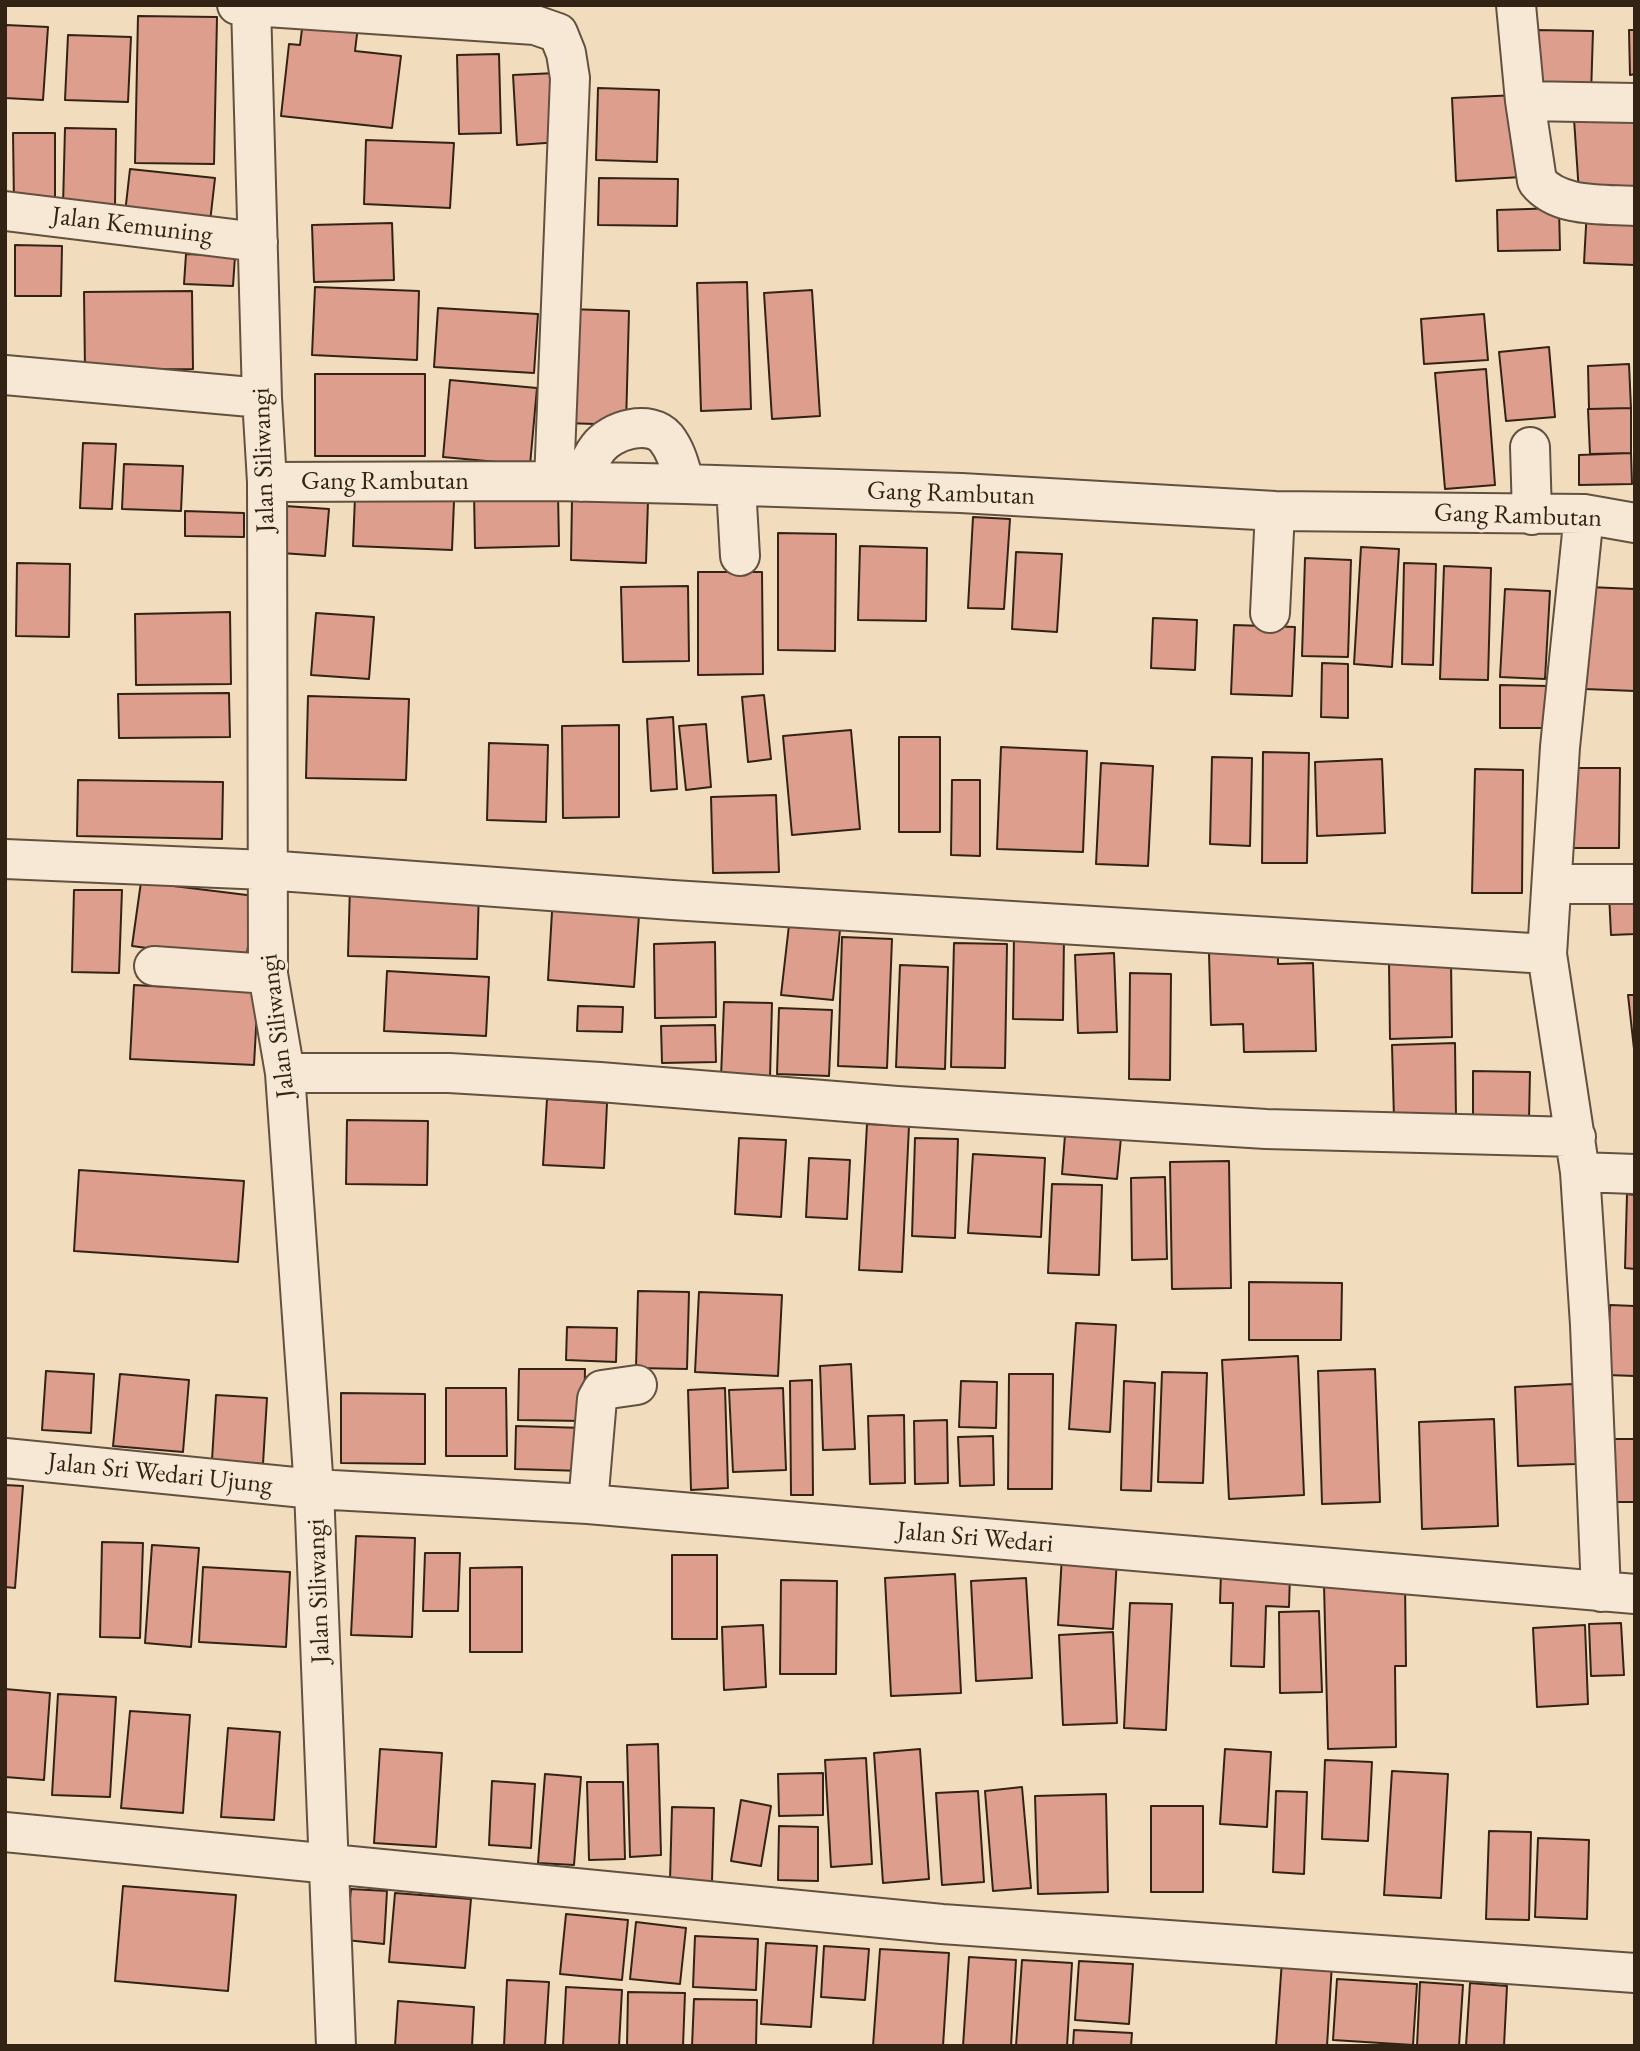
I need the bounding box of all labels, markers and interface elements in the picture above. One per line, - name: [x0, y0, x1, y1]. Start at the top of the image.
- street label: Jalan Kemuning: [50, 201, 214, 251]
- street label: Jalan Siliwangi: [246, 387, 282, 533]
- street label: Gang Rambutan: [301, 466, 469, 498]
- street label: Gang Rambutan: [866, 475, 1036, 513]
- street label: Gang Rambutan: [1433, 497, 1603, 535]
- street label: Jalan Siliwangi: [254, 952, 302, 1100]
- street label: Jalan Sri Wedari Ujung: [46, 1447, 274, 1501]
- street label: Jalan Sri Wedari: [896, 1516, 1054, 1560]
- street label: Jalan Siliwangi: [301, 1518, 337, 1664]

